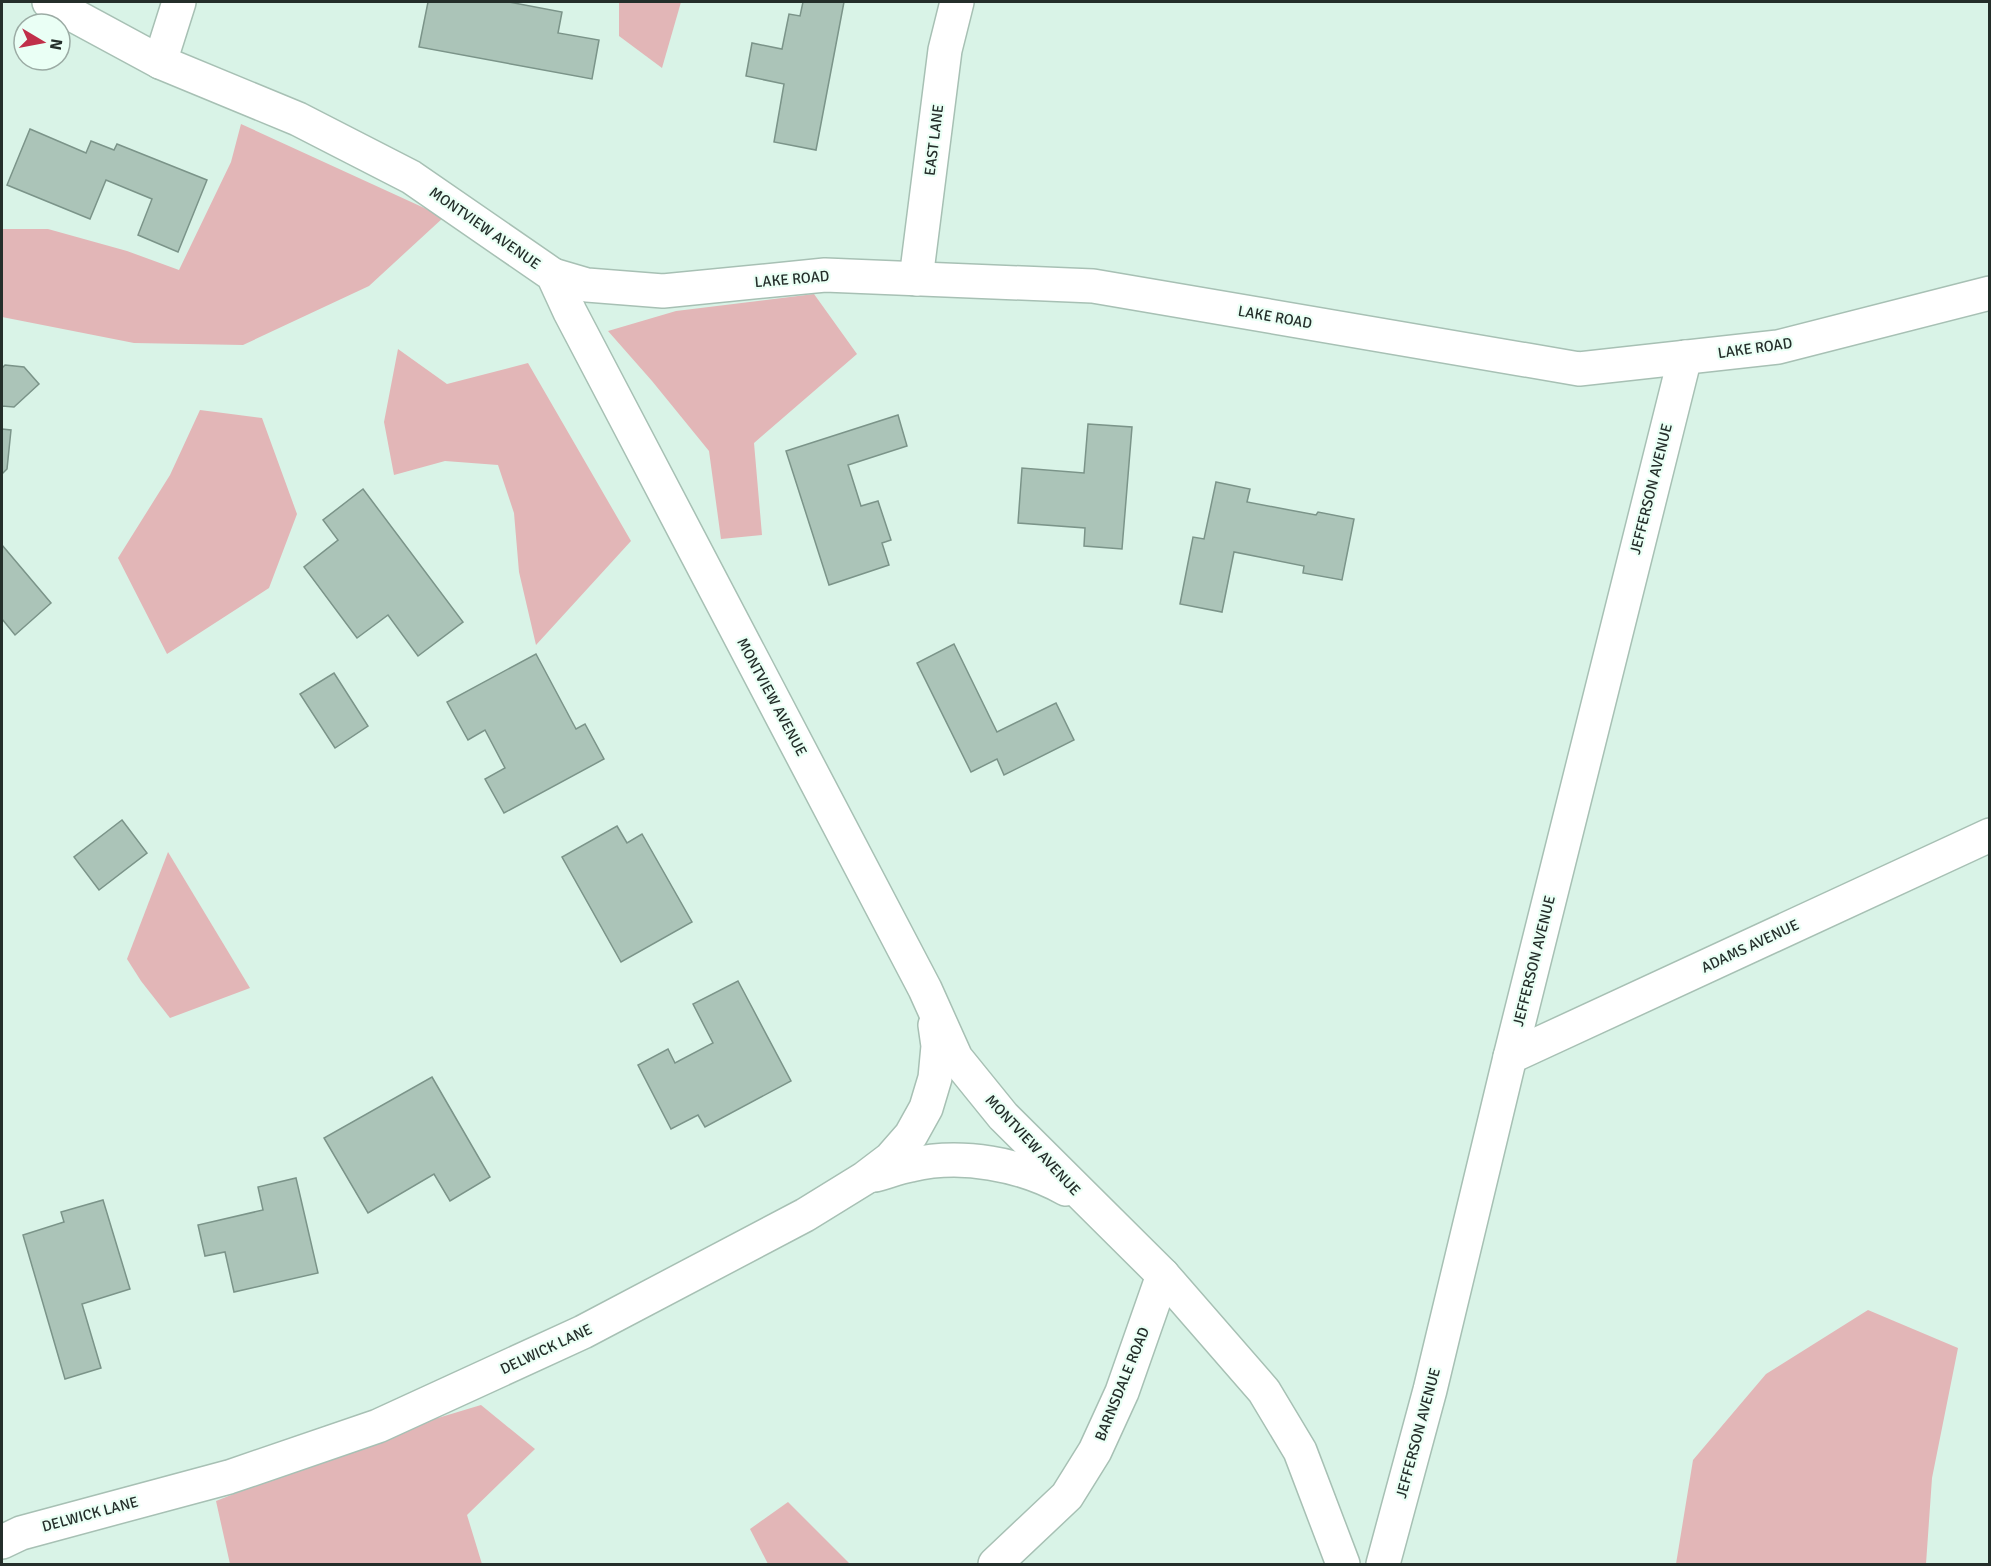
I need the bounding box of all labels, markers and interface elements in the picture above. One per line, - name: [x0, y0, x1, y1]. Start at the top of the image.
- north arrow: [12, 12, 72, 72]
- text: N: [45, 37, 67, 52]
- street label: EAST LANE: [921, 103, 947, 177]
- street label: MONTVIEW AVENUE: [426, 183, 544, 273]
- street label: LAKE ROAD: [754, 267, 830, 291]
- street label: LAKE ROAD: [1237, 302, 1313, 332]
- street label: LAKE ROAD: [1717, 334, 1793, 362]
- street label: JEFFERSON AVENUE: [1626, 422, 1676, 556]
- street label: MONTVIEW AVENUE: [733, 635, 811, 759]
- street label: JEFFERSON AVENUE: [1509, 894, 1559, 1028]
- street label: ADAMS AVENUE: [1698, 915, 1802, 977]
- street label: MONTVIEW AVENUE: [982, 1091, 1084, 1199]
- street label: DELWICK LANE: [497, 1320, 595, 1378]
- street label: BARNSDALE ROAD: [1091, 1324, 1153, 1444]
- street label: JEFFERSON AVENUE: [1392, 1366, 1444, 1500]
- street label: DELWICK LANE: [40, 1492, 140, 1536]

